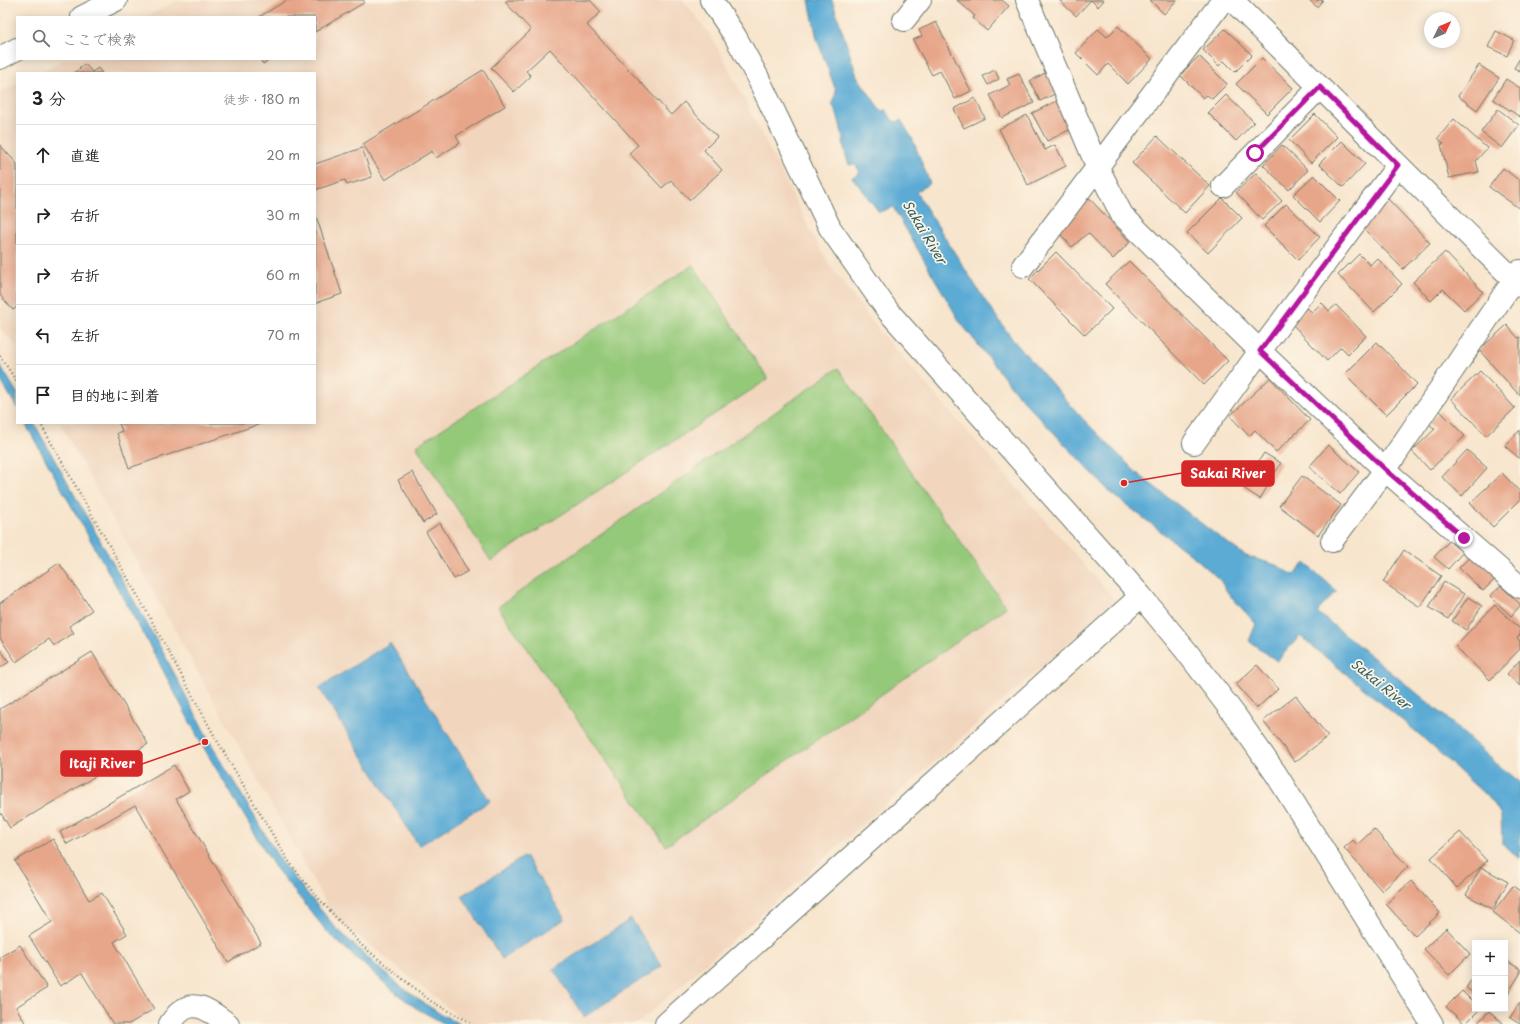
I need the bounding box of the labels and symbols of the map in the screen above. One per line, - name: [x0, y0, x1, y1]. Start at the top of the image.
- north arrow: [1424, 12, 1460, 48]
- route start: [1246, 144, 1264, 162]
- water label: Sakai River: [899, 196, 953, 269]
- callout: Sakai River: [1182, 461, 1274, 486]
- text: Sakai River: [1190, 463, 1266, 482]
- route end: [1455, 529, 1473, 547]
- water label: Sakai River: [1348, 654, 1417, 715]
- callout: Itaji River: [61, 751, 142, 776]
- text: Itaji River: [69, 753, 135, 772]

